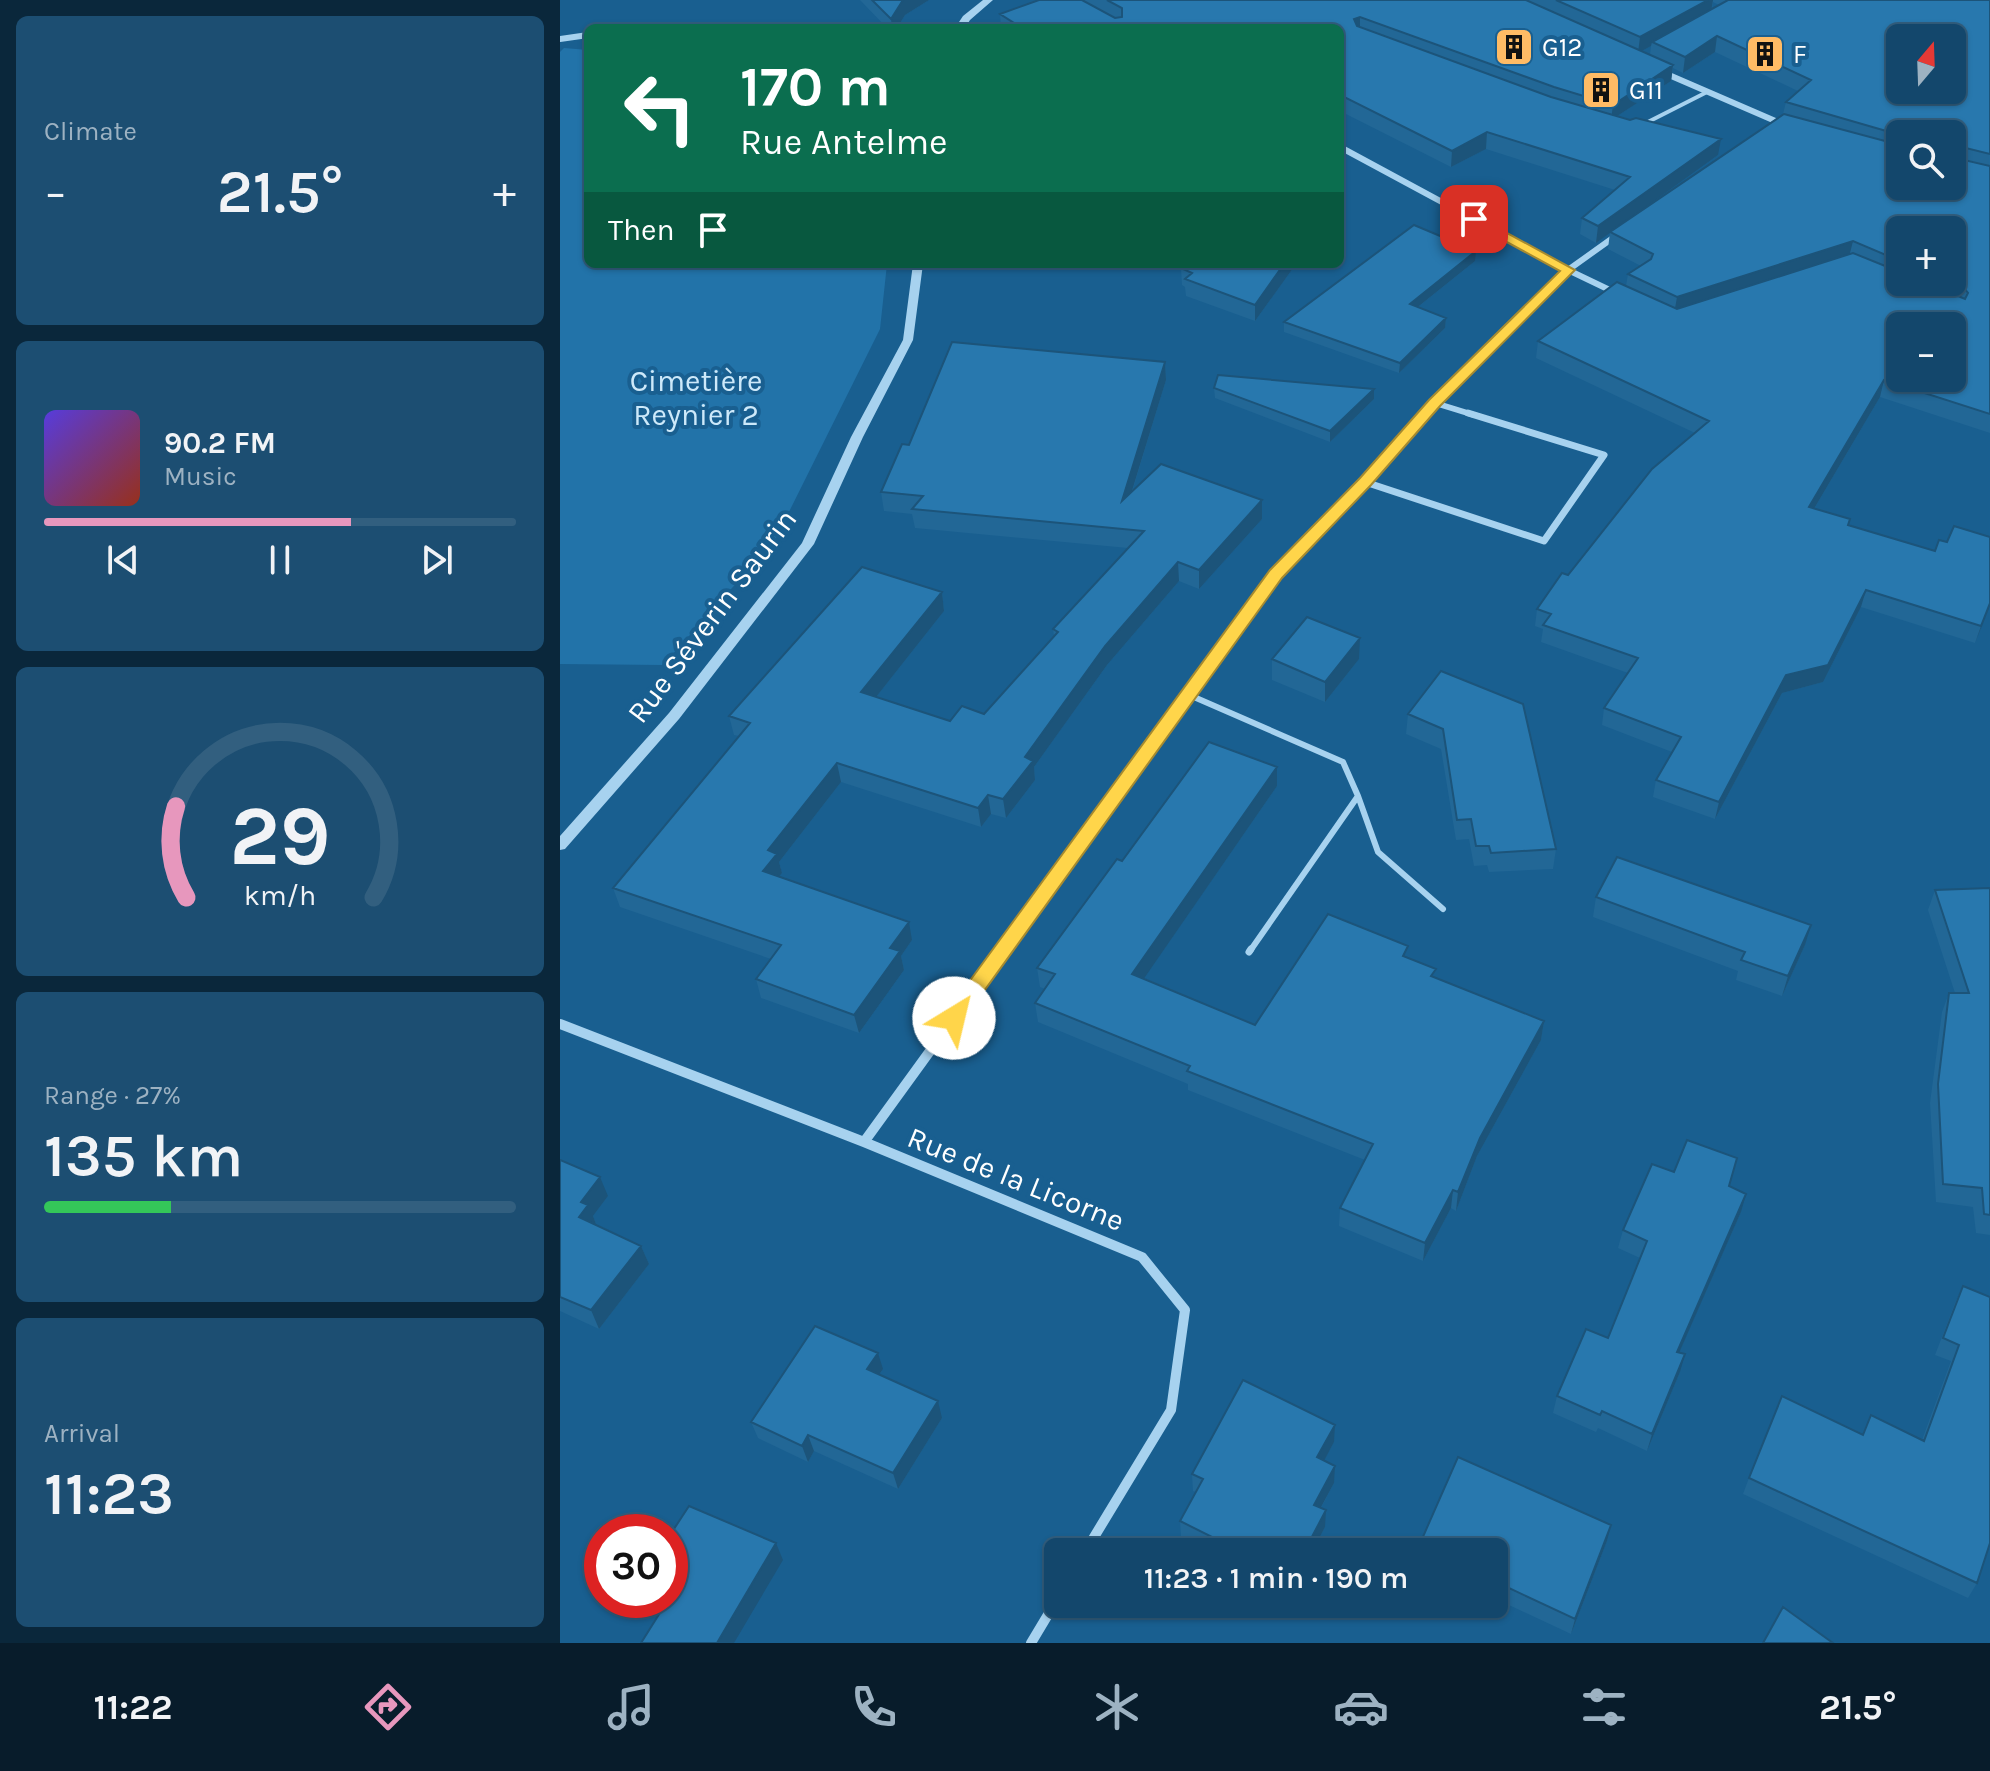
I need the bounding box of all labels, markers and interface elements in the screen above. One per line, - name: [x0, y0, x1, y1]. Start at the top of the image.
- north arrow: [1886, 24, 1966, 104]
- map controls: [1886, 24, 1966, 392]
- building icon: G12: [1493, 26, 1535, 68]
- place label: G12: [1542, 32, 1582, 63]
- building icon: F: [1744, 33, 1786, 75]
- place label: F: [1793, 39, 1807, 70]
- text: 170 m: [740, 54, 891, 119]
- icon: left: [608, 56, 712, 160]
- building icon: G11: [1580, 69, 1622, 111]
- place label: G11: [1629, 75, 1663, 106]
- text: Climate: [44, 116, 137, 147]
- button: search: [1886, 120, 1966, 200]
- text: Rue Antelme: [740, 121, 948, 163]
- text: 21.5°: [217, 157, 343, 227]
- text: −: [44, 167, 67, 218]
- text: +: [493, 167, 516, 218]
- pin: [1440, 185, 1508, 253]
- icon: arrive: [1452, 197, 1496, 241]
- icon: arrive: [691, 208, 735, 252]
- text: Then: [608, 212, 675, 248]
- button: +: [1886, 216, 1966, 296]
- button: −: [1886, 312, 1966, 392]
- park label: Cimetière Reynier 2: [630, 363, 762, 433]
- text: 90.2 FM: [164, 425, 276, 461]
- text: Music: [164, 461, 237, 492]
- street label: Rue Séverin Saurin: [620, 502, 804, 730]
- icon: previous: [101, 538, 145, 582]
- icon: pause: [258, 538, 302, 582]
- icon: next: [415, 538, 459, 582]
- text: 29: [229, 787, 331, 884]
- text: km/h: [244, 879, 316, 912]
- position arrow: [912, 976, 996, 1060]
- text: Range · 27%: [44, 1080, 181, 1111]
- street label: Rue de la Licorne: [902, 1119, 1130, 1239]
- text: 135 km: [44, 1121, 243, 1191]
- text: Arrival: [44, 1418, 120, 1449]
- text: 11:23: [44, 1459, 174, 1529]
- speed limit sign: 30: [584, 1514, 688, 1618]
- text: 11:23 · 1 min · 190 m: [1144, 1560, 1408, 1596]
- icon: directions: [360, 1679, 416, 1735]
- icon: music: [603, 1679, 659, 1735]
- icon: phone: [846, 1679, 902, 1735]
- icon: climate: [1089, 1679, 1145, 1735]
- icon: car: [1333, 1679, 1389, 1735]
- icon: filters: [1576, 1679, 1632, 1735]
- text: 11:22: [94, 1686, 173, 1728]
- text: 21.5°: [1819, 1686, 1896, 1728]

